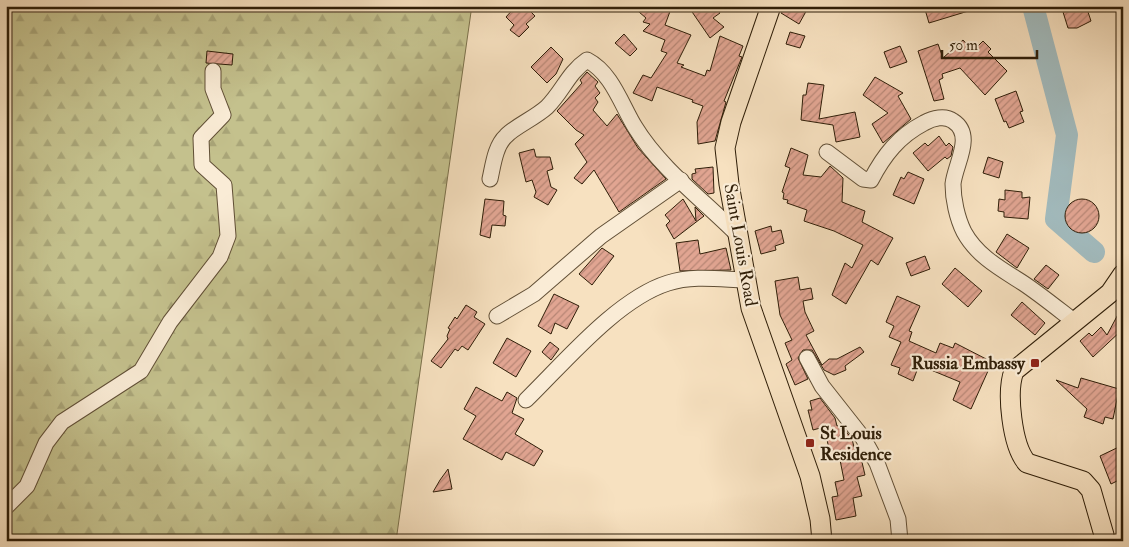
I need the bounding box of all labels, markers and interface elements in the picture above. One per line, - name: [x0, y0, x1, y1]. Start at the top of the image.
- scale bar: [942, 28, 1036, 60]
- text: 50 m: [949, 36, 978, 55]
- street label: Saint Louis Road: [718, 182, 763, 309]
- place label: Russia Embassy: [911, 352, 1026, 375]
- marker: Russia Embassy: [1029, 357, 1041, 369]
- place label: St Louis Residence: [820, 422, 892, 466]
- marker: St Louis Residence: [804, 437, 816, 449]

